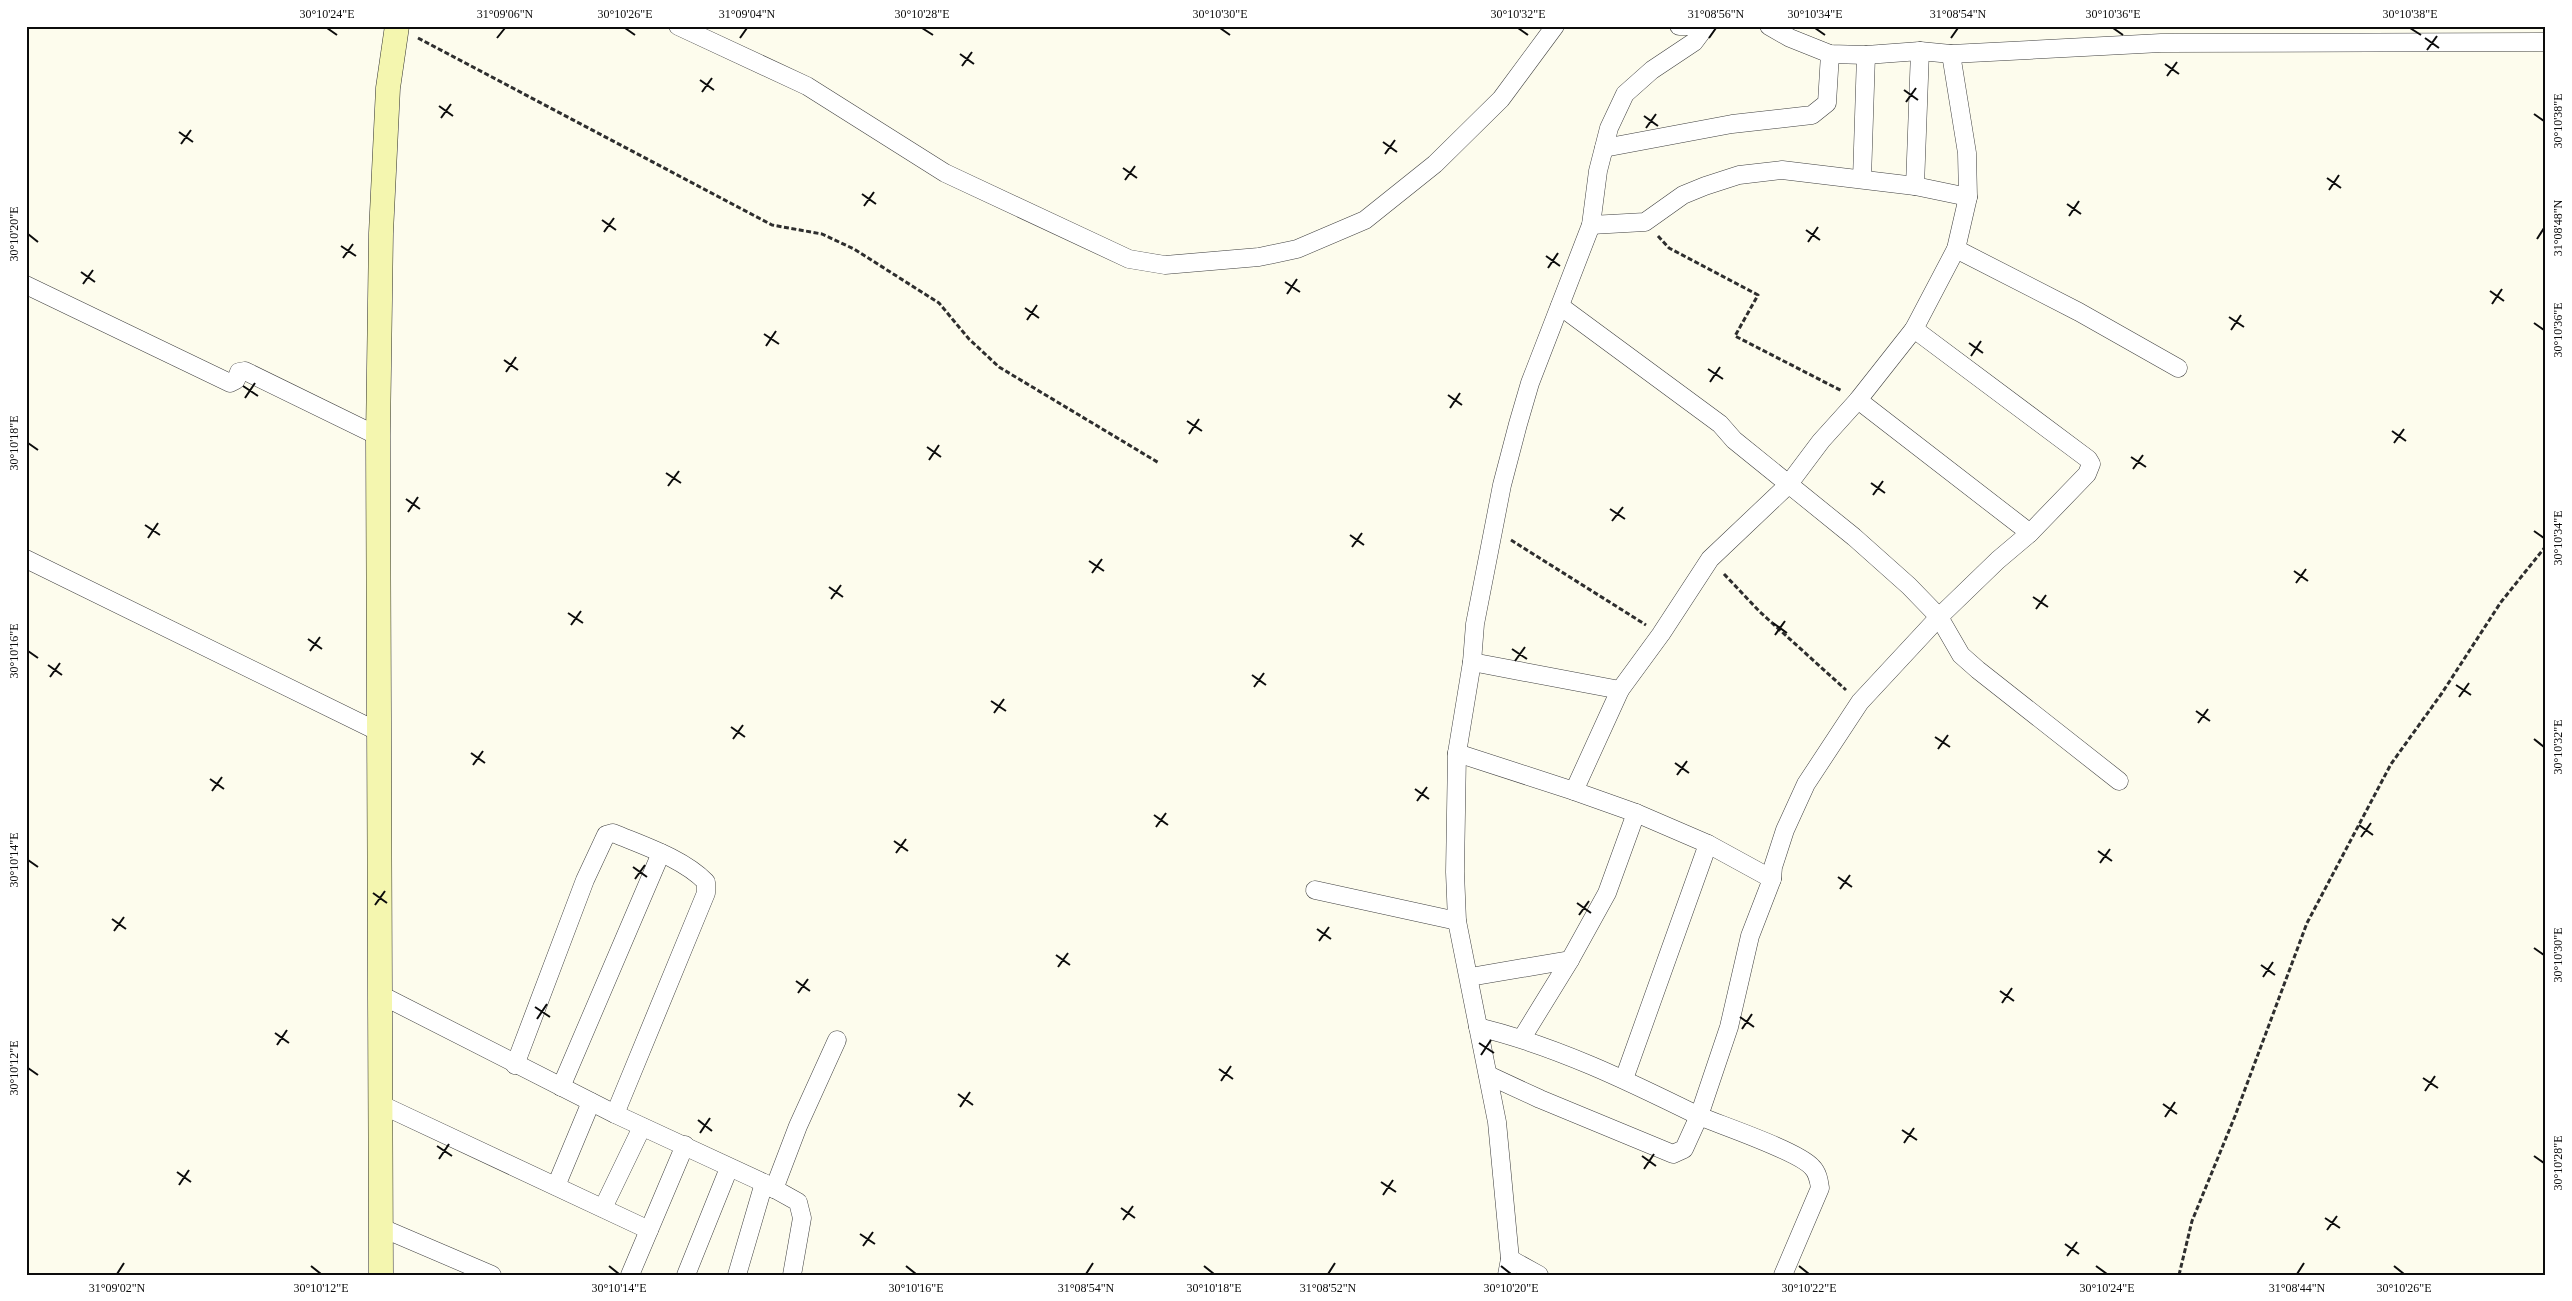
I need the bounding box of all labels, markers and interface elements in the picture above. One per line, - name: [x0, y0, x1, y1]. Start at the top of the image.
- text: 30°10'24"E: [299, 7, 355, 21]
- text: 31°09'06"N: [477, 7, 534, 21]
- text: 30°10'26"E: [597, 7, 653, 21]
- text: 31°09'04"N: [719, 7, 776, 21]
- text: 30°10'28"E: [894, 7, 950, 21]
- text: 30°10'30"E: [1192, 7, 1248, 21]
- text: 30°10'32"E: [1490, 7, 1546, 21]
- text: 31°08'56"N: [1688, 7, 1745, 21]
- text: 30°10'34"E: [1787, 7, 1843, 21]
- text: 31°08'54"N: [1930, 7, 1987, 21]
- text: 30°10'36"E: [2085, 7, 2141, 21]
- text: 30°10'38"E: [2382, 7, 2438, 21]
- text: 30°10'38"E: [2551, 93, 2565, 149]
- text: 31°08'48"N: [2551, 199, 2565, 256]
- text: 30°10'20"E: [7, 206, 21, 262]
- text: 30°10'36"E: [2551, 302, 2565, 358]
- text: 30°10'18"E: [7, 415, 21, 471]
- text: 30°10'34"E: [2551, 510, 2565, 566]
- text: 30°10'16"E: [7, 623, 21, 679]
- text: 30°10'32"E: [2551, 719, 2565, 775]
- text: 30°10'14"E: [7, 832, 21, 888]
- text: 30°10'30"E: [2551, 927, 2565, 983]
- text: 30°10'12"E: [7, 1040, 21, 1096]
- text: 30°10'28"E: [2551, 1135, 2565, 1191]
- text: 31°09'02"N: [89, 1281, 146, 1295]
- text: 30°10'12"E: [293, 1281, 349, 1295]
- text: 30°10'14"E: [591, 1281, 647, 1295]
- text: 30°10'16"E: [888, 1281, 944, 1295]
- text: 31°08'54"N: [1058, 1281, 1115, 1295]
- text: 30°10'18"E: [1186, 1281, 1242, 1295]
- text: 31°08'52"N: [1300, 1281, 1357, 1295]
- text: 30°10'20"E: [1483, 1281, 1539, 1295]
- text: 30°10'22"E: [1781, 1281, 1837, 1295]
- text: 30°10'24"E: [2079, 1281, 2135, 1295]
- text: 31°08'44"N: [2269, 1281, 2326, 1295]
- text: 30°10'26"E: [2376, 1281, 2432, 1295]

